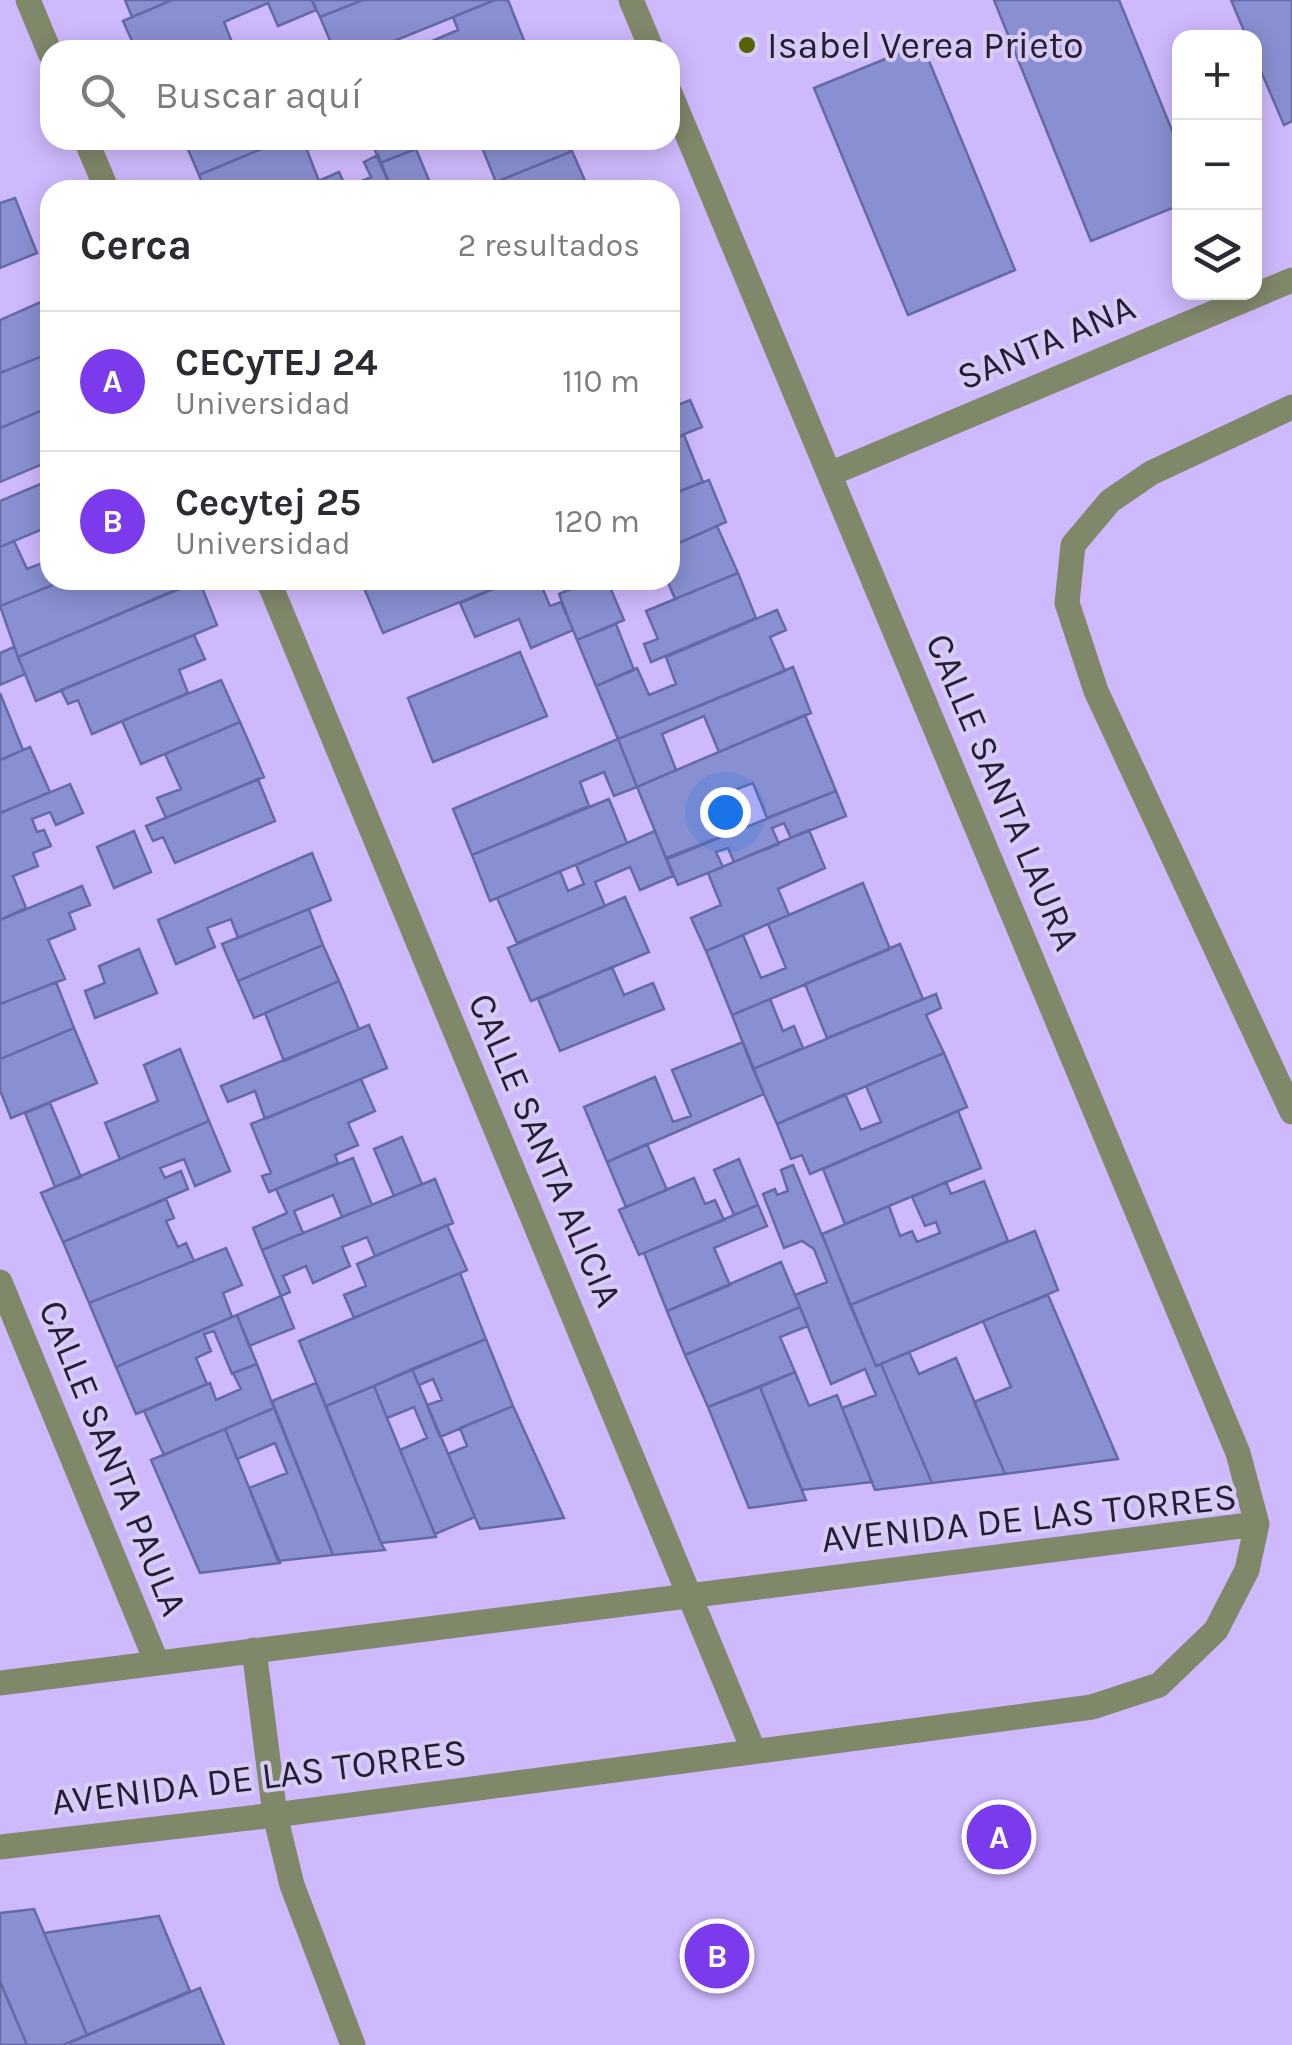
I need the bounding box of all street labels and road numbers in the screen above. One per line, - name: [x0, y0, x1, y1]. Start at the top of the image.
- street label: SANTA ANA: [950, 284, 1142, 400]
- street label: CALLE SANTA LAURA: [916, 627, 1090, 957]
- street label: CALLE SANTA ALICIA: [459, 986, 631, 1314]
- street label: CALLE SANTA PAULA: [29, 1294, 197, 1622]
- street label: AVENIDA DE LAS TORRES: [819, 1474, 1239, 1562]
- street label: AVENIDA DE LAS TORRES: [49, 1729, 469, 1825]

